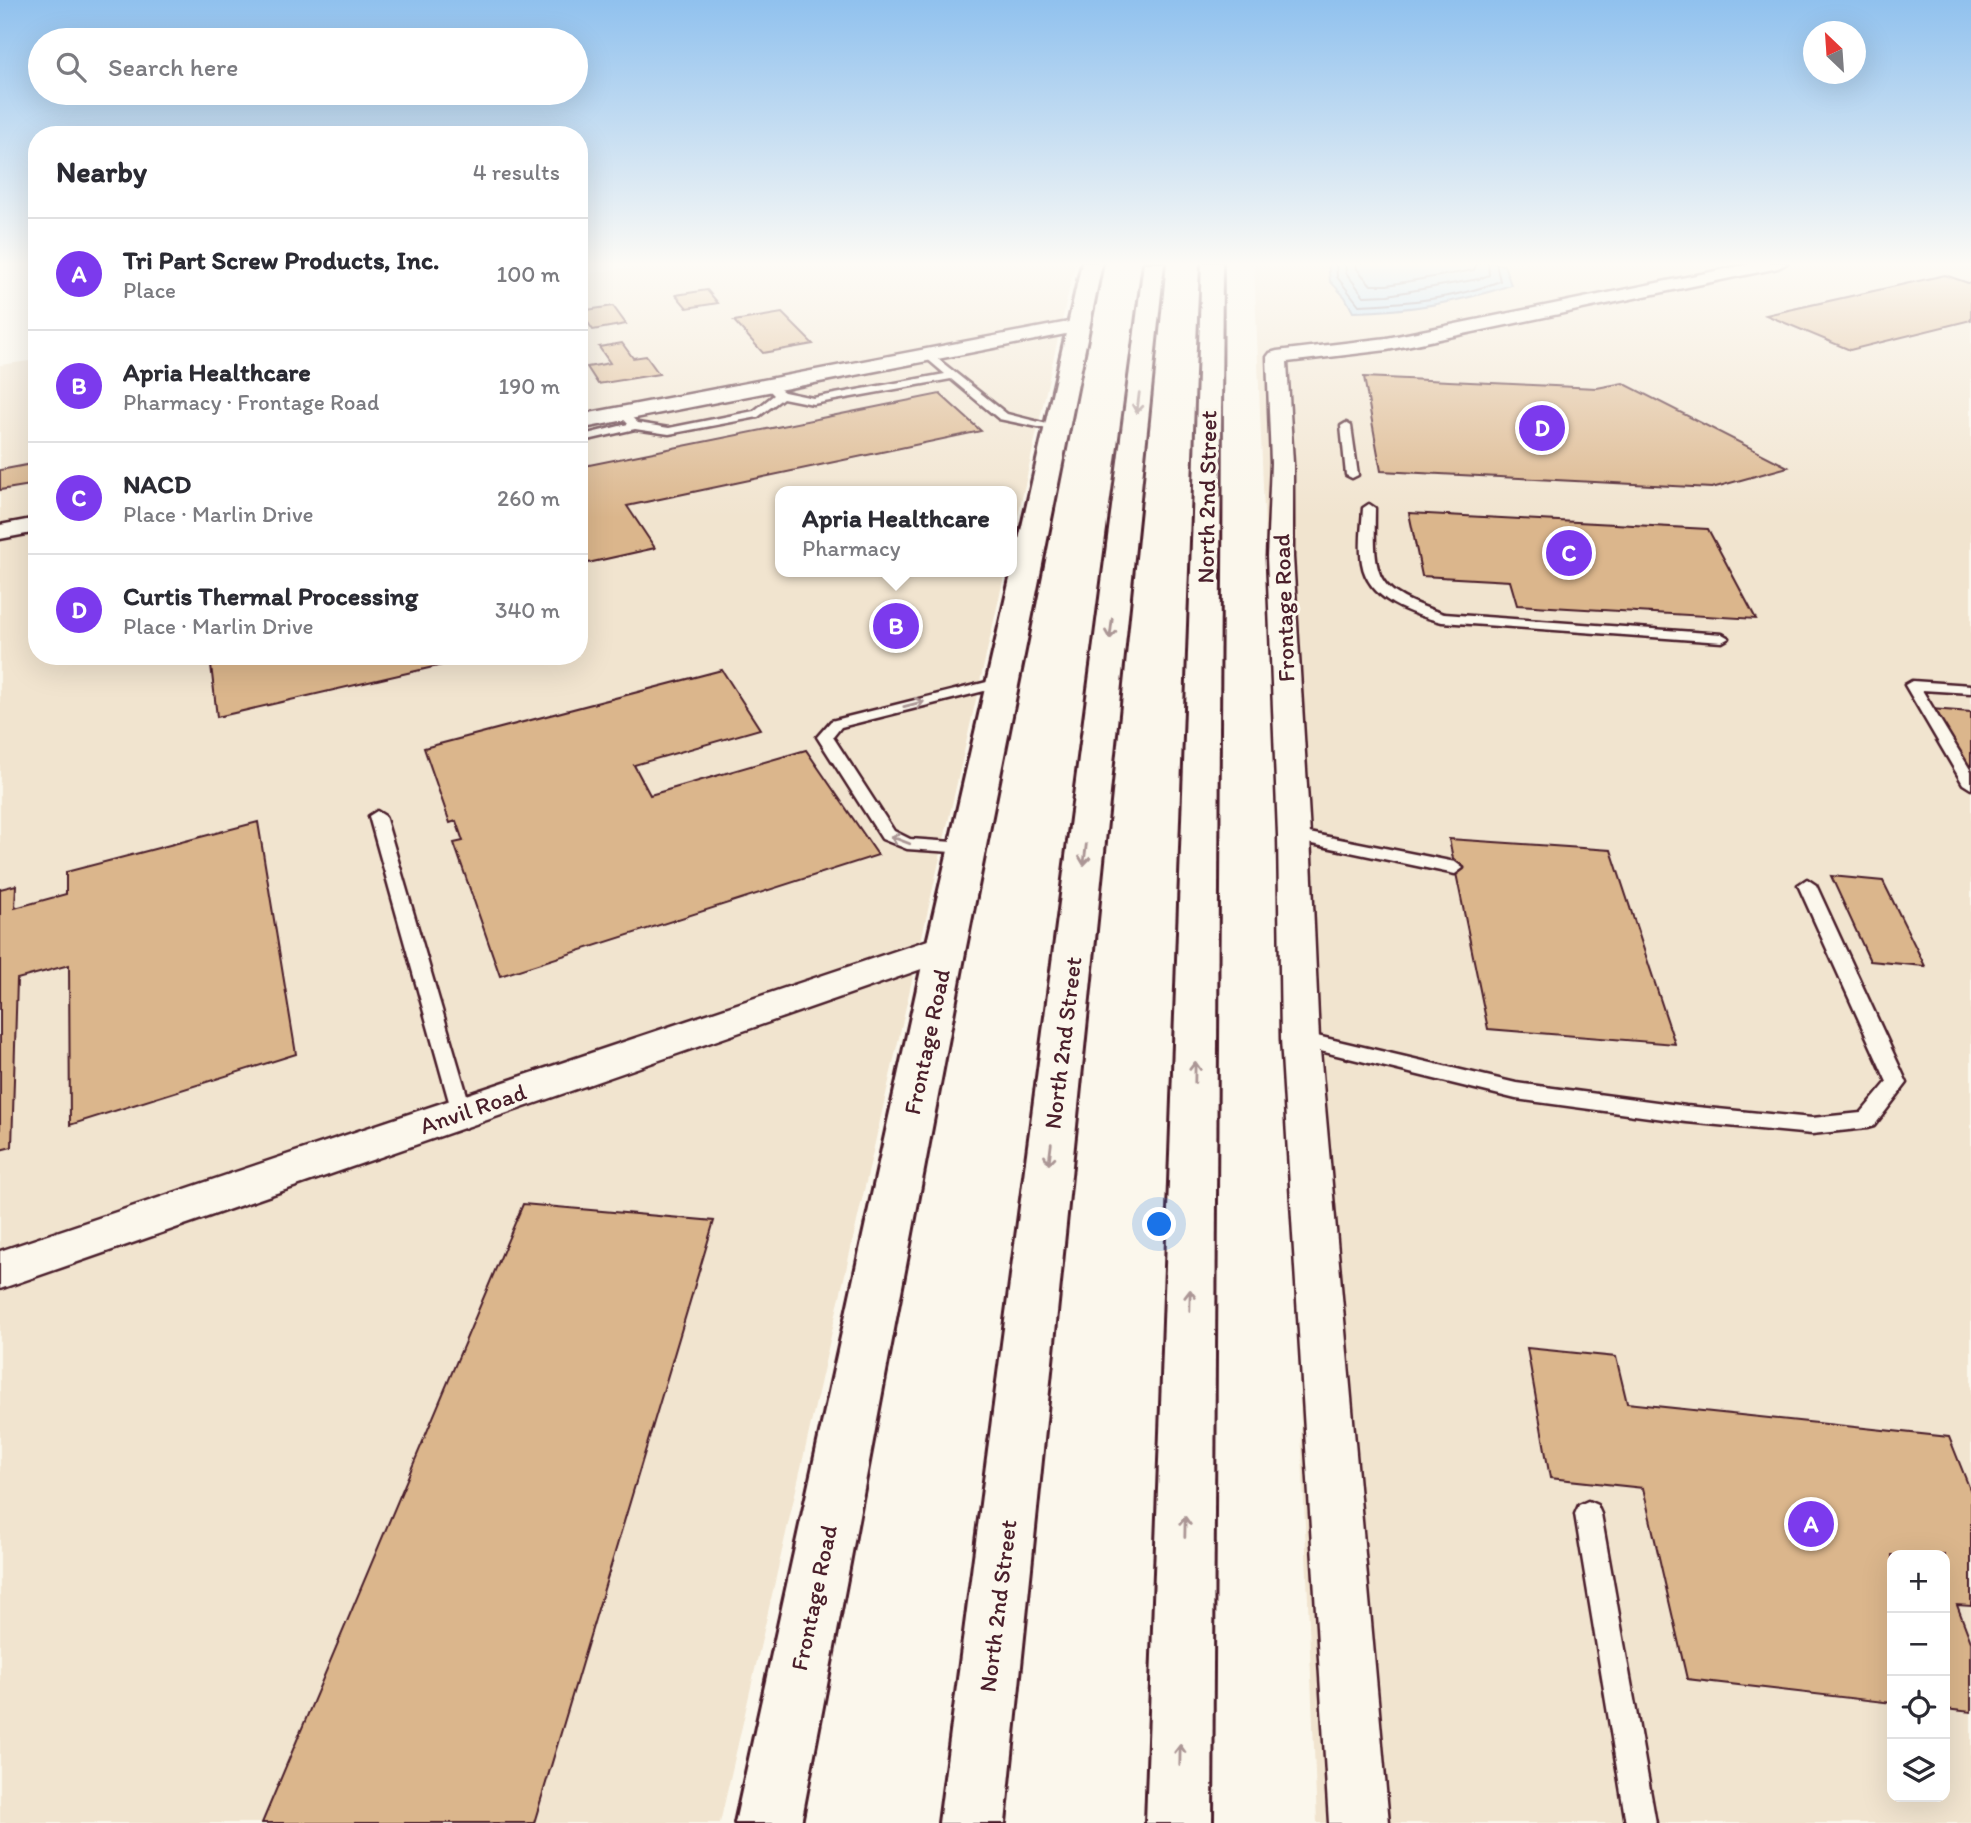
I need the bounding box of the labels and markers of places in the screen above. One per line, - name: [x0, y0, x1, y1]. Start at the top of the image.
- pin: D: [1519, 402, 1565, 454]
- pin: C: [1546, 527, 1592, 579]
- pin: B: [873, 600, 919, 652]
- pin: A: [1788, 1498, 1834, 1550]

